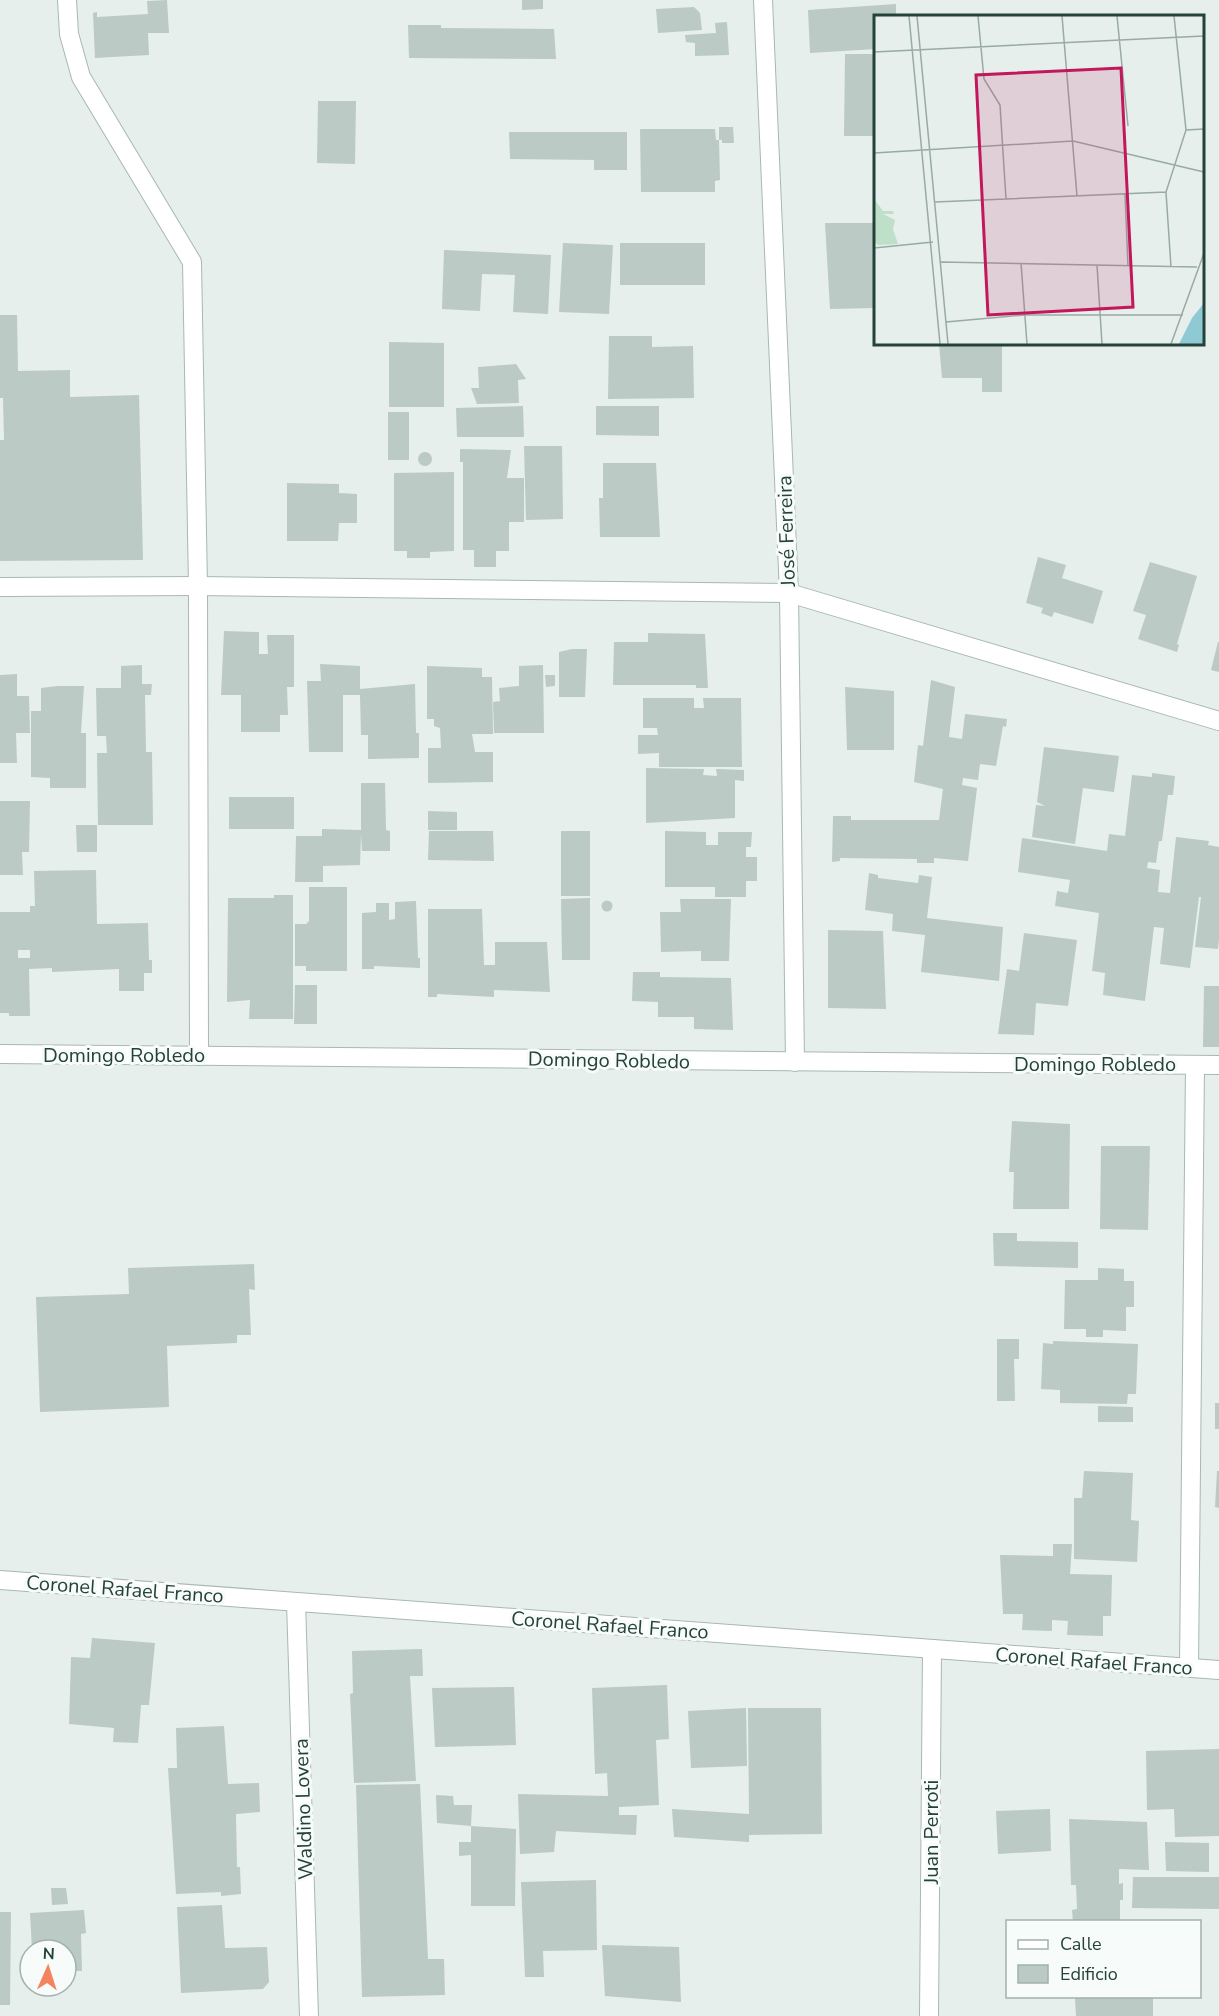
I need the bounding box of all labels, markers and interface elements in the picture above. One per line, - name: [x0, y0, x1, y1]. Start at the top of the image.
- inset map: [874, 15, 1204, 345]
- street label: José Ferreira: [771, 475, 802, 588]
- street label: Domingo Robledo: [43, 1042, 205, 1069]
- street label: Domingo Robledo: [528, 1046, 690, 1075]
- street label: Domingo Robledo: [1014, 1051, 1176, 1078]
- street label: Coronel Rafael Franco: [25, 1569, 225, 1610]
- street label: Coronel Rafael Franco: [510, 1605, 710, 1646]
- street label: Coronel Rafael Franco: [994, 1641, 1194, 1682]
- street label: Waldino Lovera: [288, 1738, 319, 1880]
- street label: Juan Perroti: [918, 1780, 945, 1885]
- legend: [1006, 1920, 1201, 1998]
- text: Calle: [1060, 1932, 1102, 1956]
- north arrow: [18, 1938, 78, 1998]
- text: N: [42, 1943, 55, 1965]
- text: Edificio: [1060, 1962, 1118, 1986]

